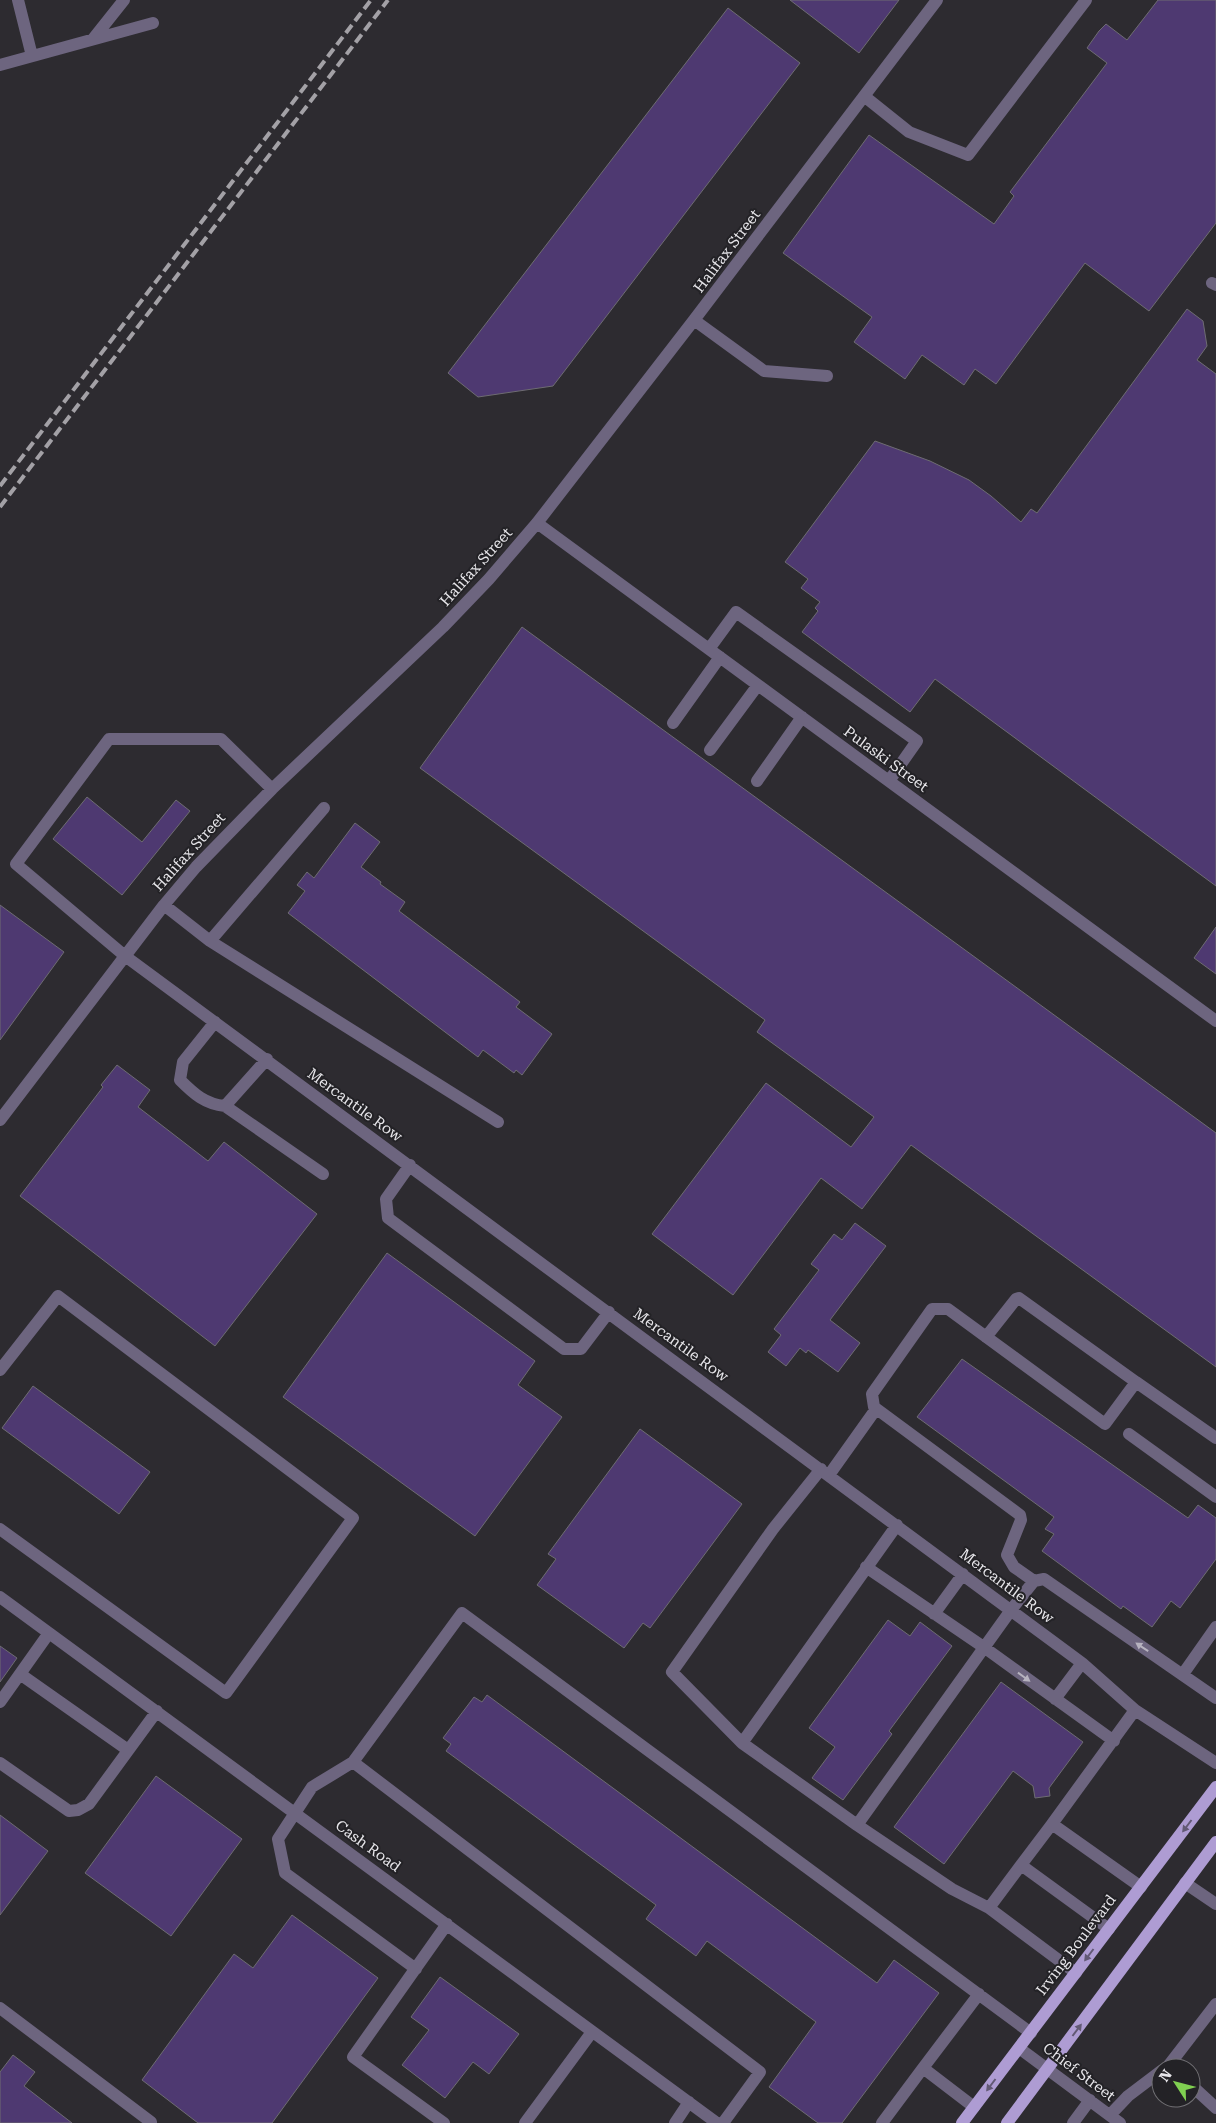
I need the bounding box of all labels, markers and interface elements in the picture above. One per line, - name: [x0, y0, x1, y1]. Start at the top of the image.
- street label: Halifax Street: [690, 206, 764, 296]
- street label: Halifax Street: [436, 524, 516, 610]
- street label: Pulaski Street: [840, 722, 932, 796]
- street label: Halifax Street: [149, 809, 229, 895]
- street label: Mercantile Row: [304, 1064, 407, 1146]
- street label: Mercantile Row: [630, 1304, 733, 1386]
- street label: Mercantile Row: [956, 1545, 1058, 1628]
- one-way arrow: [1136, 1642, 1149, 1651]
- one-way arrow: [1017, 1672, 1031, 1682]
- street label: Cash Road: [332, 1816, 404, 1876]
- one-way arrow: [1181, 1819, 1192, 1832]
- street label: Irving Boulevard: [1032, 1891, 1120, 1999]
- one-way arrow: [1084, 1949, 1094, 1962]
- one-way arrow: [1071, 2024, 1082, 2037]
- street label: Chief Street: [1039, 2039, 1119, 2105]
- north arrow: [1151, 2058, 1201, 2108]
- text: N: [1156, 2066, 1175, 2084]
- one-way arrow: [986, 2078, 996, 2092]

